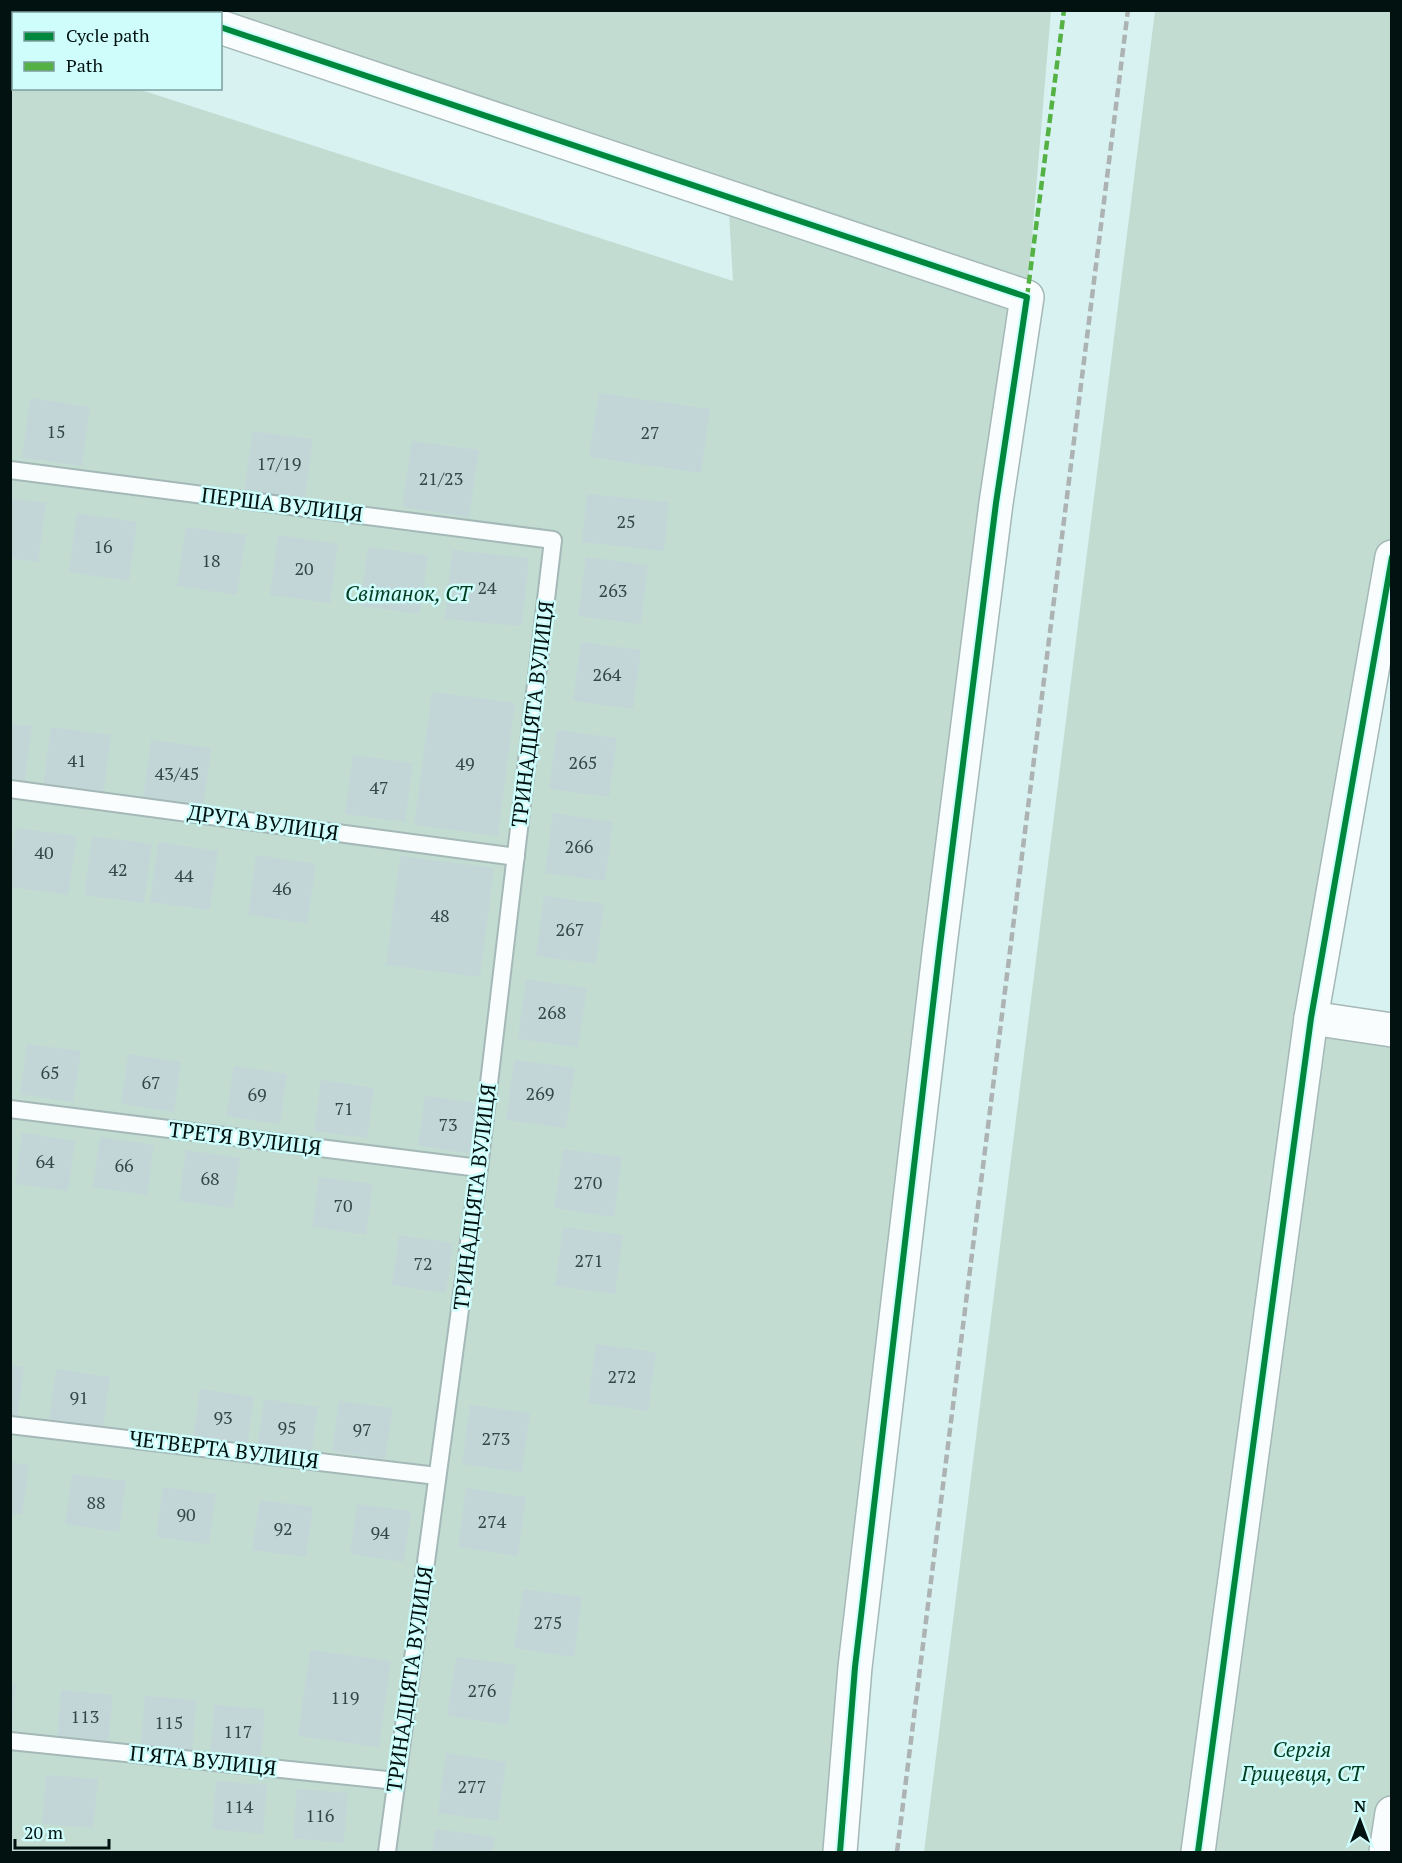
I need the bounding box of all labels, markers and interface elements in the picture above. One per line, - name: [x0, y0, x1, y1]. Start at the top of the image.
- legend: [12, 12, 222, 90]
- text: Cycle path: [66, 23, 150, 47]
- text: Path: [66, 53, 103, 77]
- house number: 15: [46, 419, 66, 443]
- house number: 27: [640, 420, 660, 444]
- house number: 17/19: [257, 451, 301, 475]
- house number: 21/23: [419, 466, 463, 490]
- street label: ПЕРША ВУЛИЦЯ: [200, 480, 364, 528]
- house number: 25: [616, 509, 636, 533]
- house number: 16: [93, 534, 113, 558]
- house number: 18: [201, 548, 221, 572]
- house number: 20: [294, 556, 314, 580]
- house number: 24: [477, 575, 497, 599]
- house number: 263: [599, 578, 627, 602]
- park label: Світанок, СТ: [345, 579, 473, 607]
- street label: ТРИНАДЦЯТА ВУЛИЦЯ: [504, 599, 560, 829]
- house number: 264: [593, 662, 622, 686]
- house number: 41: [67, 748, 87, 772]
- house number: 265: [569, 750, 597, 774]
- house number: 49: [455, 751, 475, 775]
- house number: 43/45: [155, 761, 199, 785]
- house number: 47: [369, 775, 389, 799]
- street label: ДРУГА ВУЛИЦЯ: [186, 798, 340, 846]
- house number: 266: [565, 834, 594, 858]
- house number: 40: [34, 840, 54, 864]
- house number: 42: [108, 857, 128, 881]
- house number: 44: [174, 863, 194, 887]
- house number: 46: [272, 876, 292, 900]
- house number: 48: [430, 903, 450, 927]
- house number: 267: [556, 917, 584, 941]
- house number: 268: [538, 1000, 566, 1024]
- house number: 65: [40, 1060, 60, 1084]
- house number: 67: [141, 1070, 161, 1094]
- house number: 269: [526, 1081, 554, 1105]
- house number: 69: [247, 1082, 267, 1106]
- street label: ТРИНАДЦЯТА ВУЛИЦЯ: [446, 1082, 502, 1312]
- house number: 71: [334, 1096, 354, 1120]
- house number: 73: [438, 1112, 458, 1136]
- street label: ТРЕТЯ ВУЛИЦЯ: [167, 1115, 323, 1161]
- house number: 64: [35, 1149, 55, 1173]
- house number: 66: [114, 1153, 134, 1177]
- house number: 68: [200, 1166, 220, 1190]
- house number: 270: [574, 1170, 602, 1194]
- house number: 70: [333, 1193, 353, 1217]
- house number: 271: [575, 1248, 603, 1272]
- house number: 72: [413, 1251, 433, 1275]
- house number: 272: [608, 1364, 636, 1388]
- house number: 91: [69, 1385, 89, 1409]
- house number: 93: [213, 1405, 233, 1429]
- house number: 95: [277, 1415, 297, 1439]
- house number: 97: [352, 1417, 372, 1441]
- street label: ЧЕТВЕРТА ВУЛИЦЯ: [128, 1423, 320, 1475]
- house number: 273: [482, 1426, 510, 1450]
- house number: 88: [86, 1490, 106, 1514]
- house number: 90: [176, 1502, 196, 1526]
- house number: 274: [478, 1509, 507, 1533]
- house number: 92: [273, 1516, 293, 1540]
- house number: 94: [370, 1520, 390, 1544]
- street label: ТРИНАДЦЯТА ВУЛИЦЯ: [379, 1564, 439, 1794]
- house number: 275: [534, 1610, 562, 1634]
- house number: 276: [468, 1678, 497, 1702]
- house number: 119: [331, 1685, 359, 1709]
- house number: 113: [71, 1704, 99, 1728]
- house number: 115: [155, 1710, 183, 1734]
- house number: 117: [224, 1719, 252, 1743]
- park label: Сергія Грицевця, СТ: [1240, 1735, 1365, 1787]
- street label: П'ЯТА ВУЛИЦЯ: [128, 1738, 278, 1782]
- house number: 277: [458, 1774, 486, 1798]
- north arrow: [1330, 1791, 1390, 1851]
- house number: 114: [225, 1794, 254, 1818]
- text: N: [1354, 1795, 1366, 1817]
- house number: 116: [306, 1803, 335, 1827]
- scale bar: [15, 1812, 110, 1850]
- text: 20 m: [24, 1820, 64, 1844]

